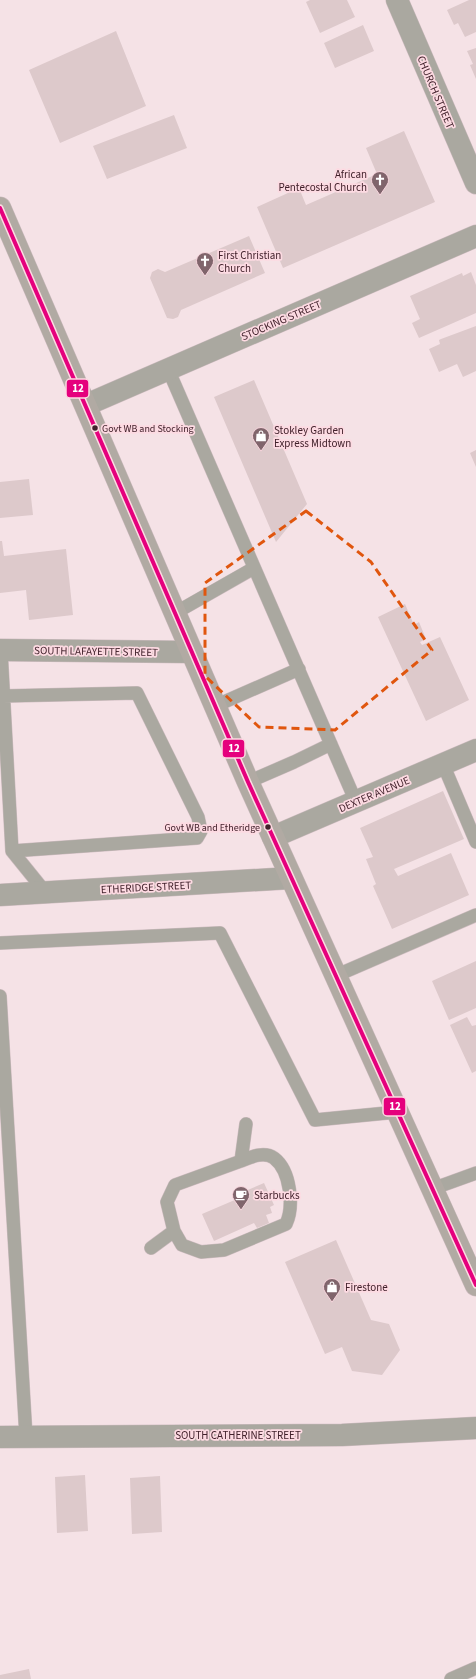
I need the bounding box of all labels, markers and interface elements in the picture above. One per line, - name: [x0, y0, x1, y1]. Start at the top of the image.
- street label: CHURCH STREET: [413, 53, 458, 131]
- place label: African Pentecostal Church: [278, 167, 367, 195]
- church icon: African Pentecostal Church: [370, 170, 390, 195]
- place label: First Christian Church: [218, 248, 281, 276]
- church icon: First Christian Church: [195, 251, 215, 276]
- street label: STOCKING STREET: [239, 297, 324, 344]
- line badge: 12: [66, 379, 89, 398]
- text: 12: [72, 381, 84, 396]
- place label: Govt WB and Stocking: [102, 422, 194, 436]
- marker: Govt WB and Stocking: [90, 423, 100, 433]
- place label: Stokley Garden Express Midtown: [274, 423, 351, 451]
- shop icon: Stokley Garden Express Midtown: [251, 426, 271, 451]
- street label: SOUTH LAFAYETTE STREET: [34, 643, 158, 660]
- line badge: 12: [222, 739, 245, 758]
- text: 12: [228, 741, 240, 756]
- street label: DEXTER AVENUE: [337, 773, 412, 816]
- place label: Govt WB and Etheridge: [164, 821, 260, 835]
- marker: Govt WB and Etheridge: [263, 822, 273, 832]
- street label: ETHERIDGE STREET: [100, 878, 192, 897]
- line badge: 12: [383, 1097, 406, 1116]
- text: 12: [389, 1099, 401, 1114]
- cafe icon: Starbucks: [231, 1185, 251, 1210]
- place label: Starbucks: [254, 1188, 300, 1203]
- shop icon: Firestone: [322, 1277, 342, 1302]
- place label: Firestone: [345, 1280, 388, 1295]
- street label: SOUTH CATHERINE STREET: [175, 1428, 301, 1443]

